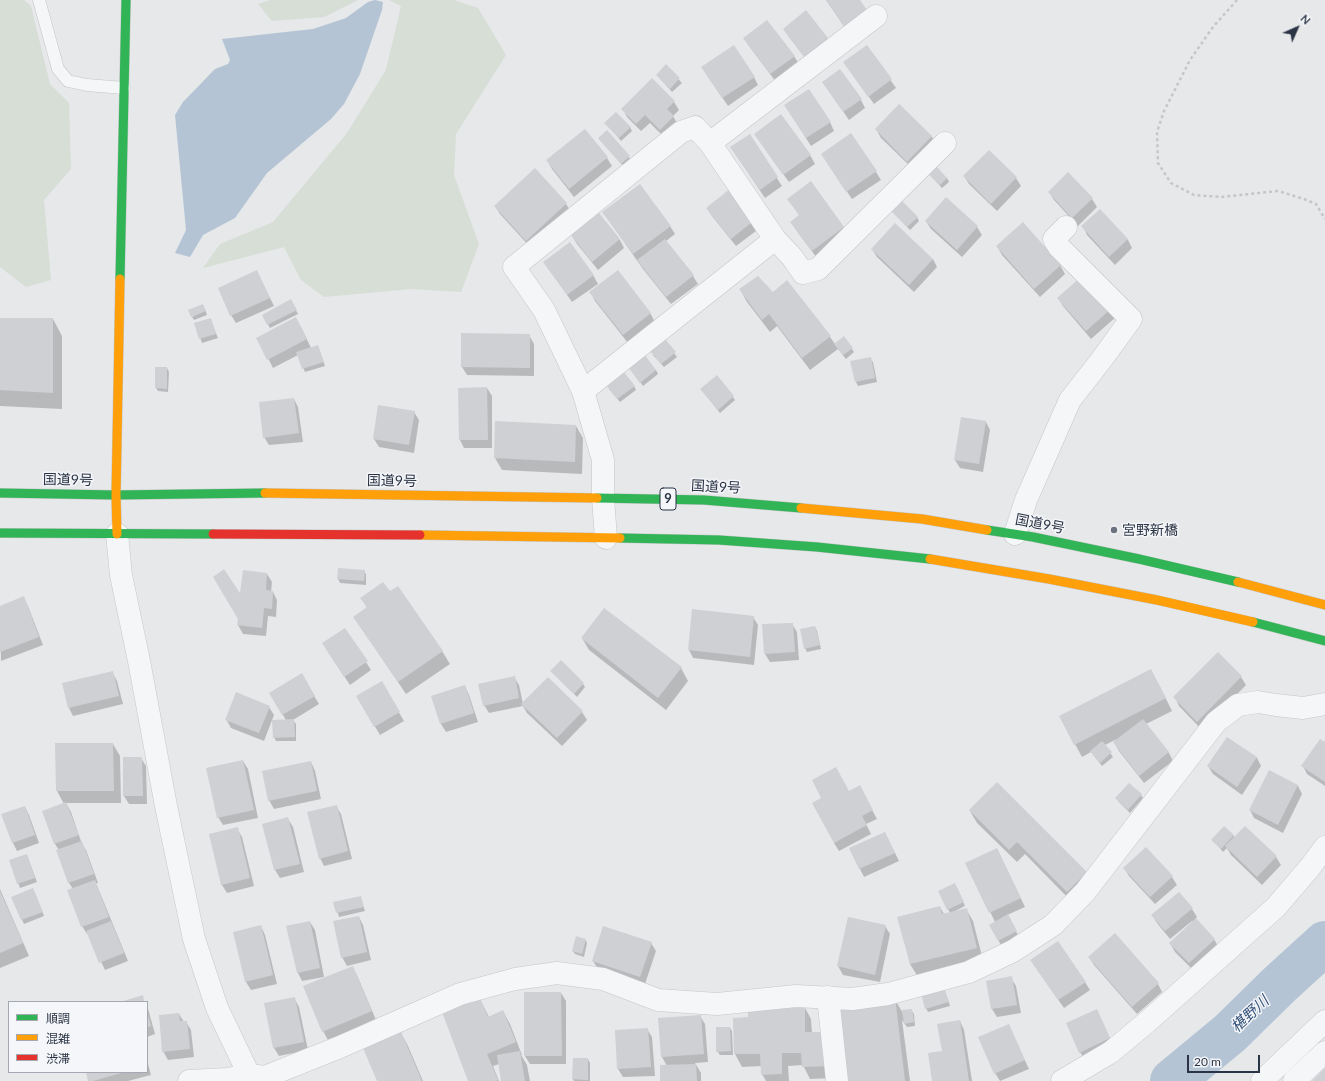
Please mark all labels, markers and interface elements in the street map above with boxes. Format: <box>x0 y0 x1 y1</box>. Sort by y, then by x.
north arrow <box>1277 8 1317 48</box>
text: N <box>1298 12 1313 27</box>
street label: 国道9号 <box>43 471 93 489</box>
street label: 国道9号 <box>367 472 417 490</box>
street label: 国道9号 <box>691 477 741 497</box>
road number: 9 <box>660 488 676 510</box>
street label: 国道9号 <box>1014 511 1066 537</box>
place label: 宮野新橋 <box>1122 522 1178 538</box>
marker: 宮野新橋 <box>1109 525 1119 535</box>
water label: 椹野川 <box>1227 992 1273 1036</box>
legend <box>8 1001 148 1073</box>
text: 順調 <box>46 1011 70 1026</box>
text: 混雑 <box>46 1031 70 1046</box>
scale bar <box>1189 1047 1262 1073</box>
text: 渋滞 <box>46 1051 70 1066</box>
text: 20 m <box>1194 1054 1221 1069</box>

